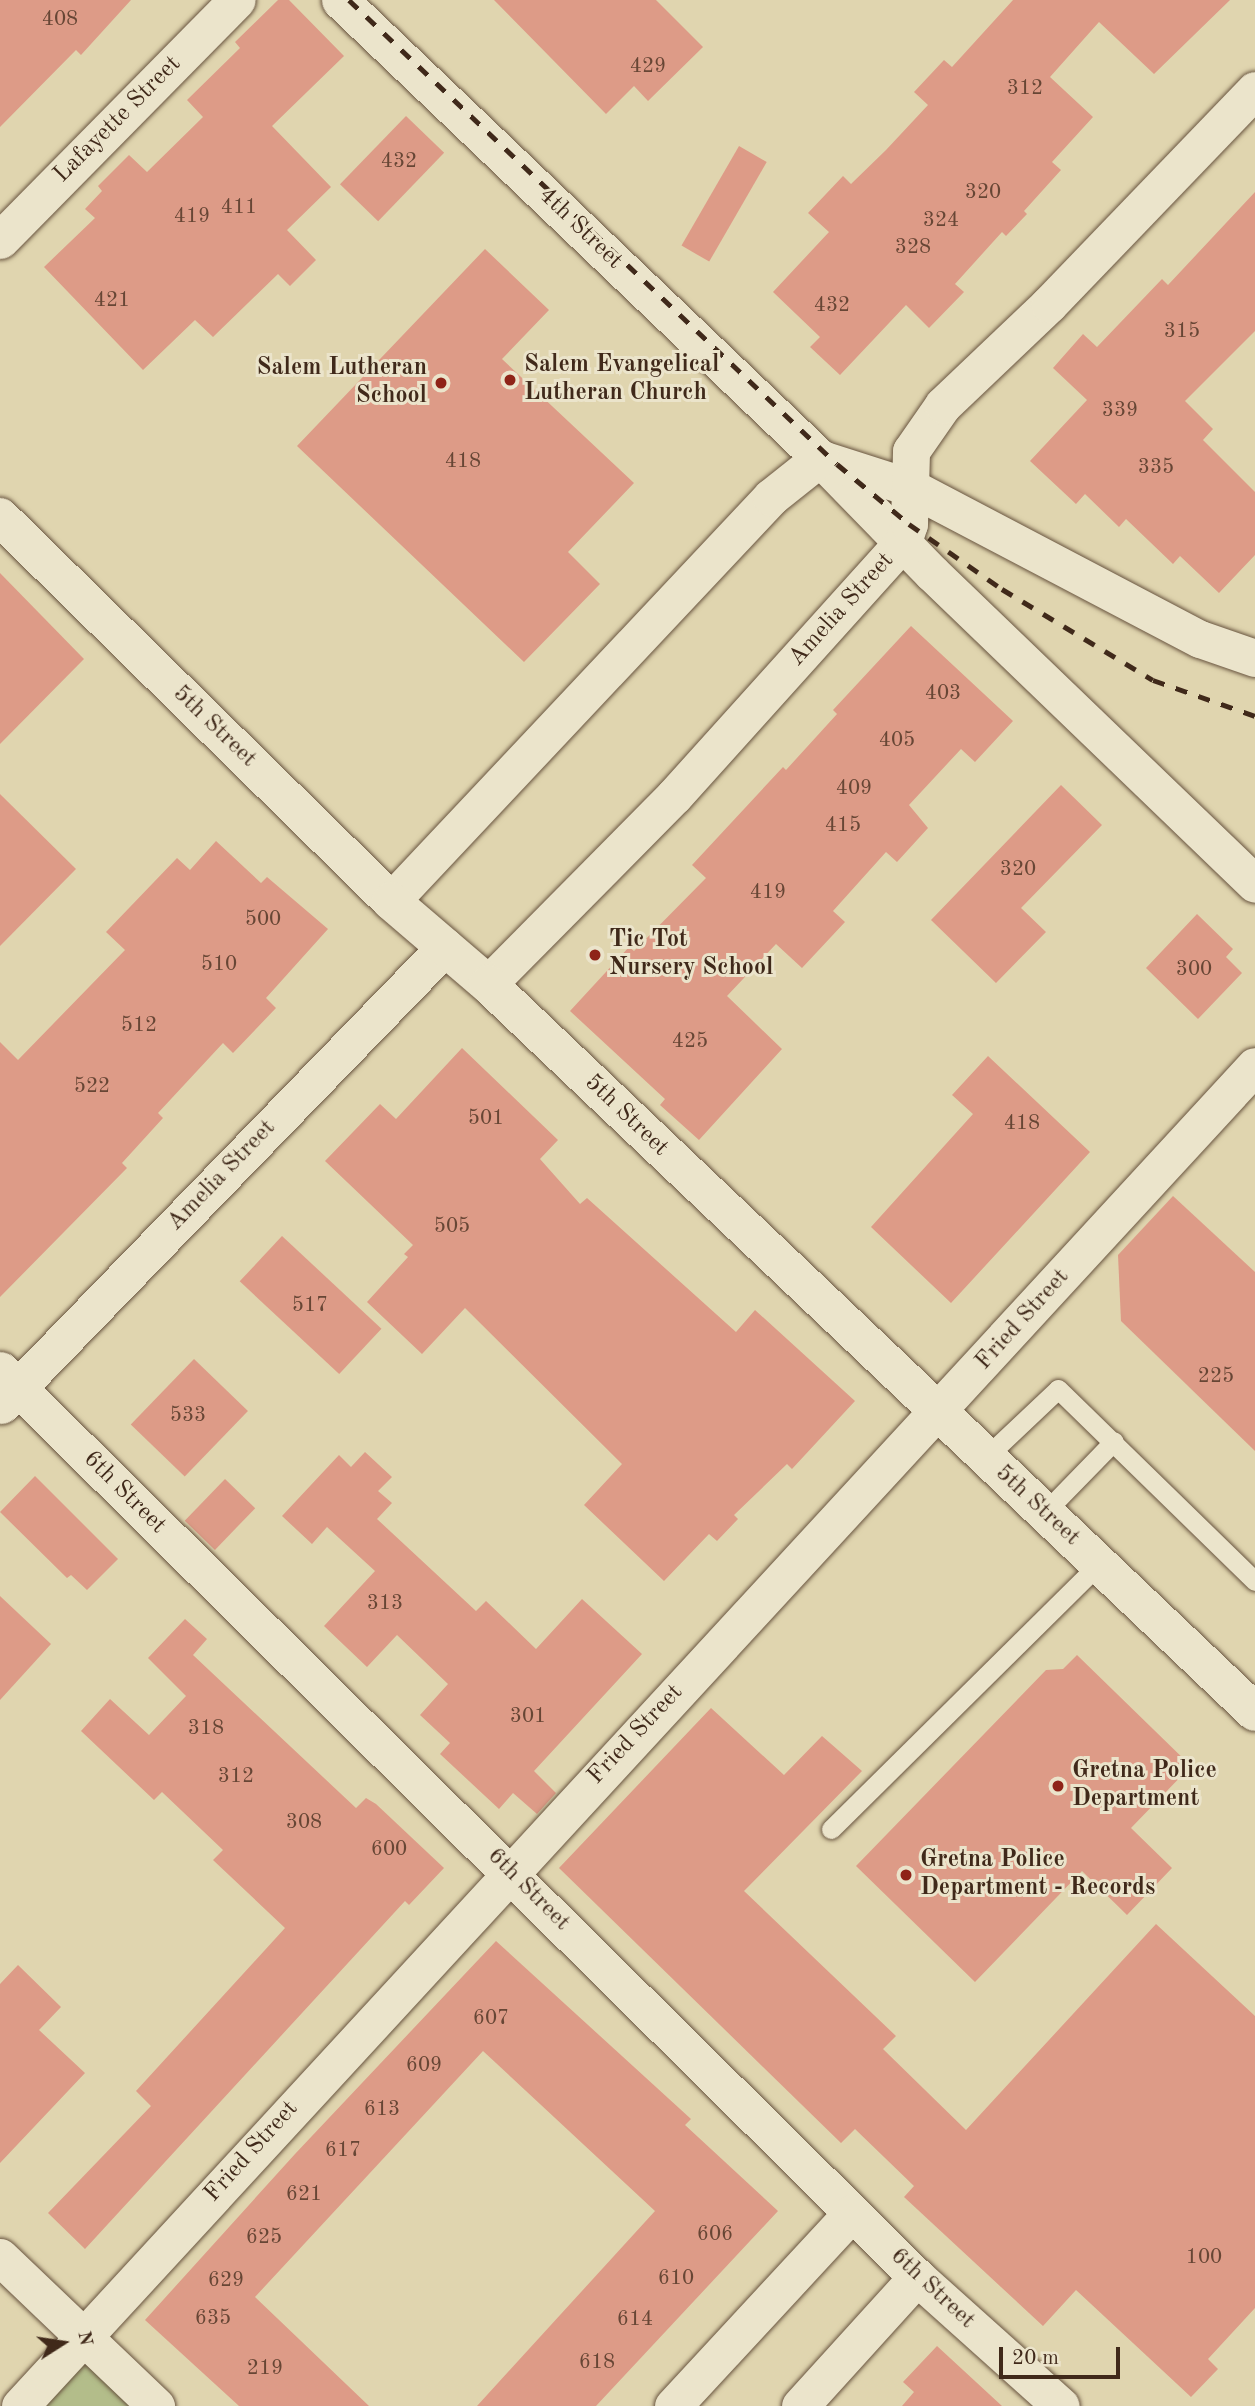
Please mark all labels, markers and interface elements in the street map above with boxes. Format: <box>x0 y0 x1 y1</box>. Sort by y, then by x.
house number: 408 <box>42 7 78 33</box>
street label: Lafayette Street <box>48 50 188 190</box>
house number: 429 <box>630 54 666 80</box>
house number: 312 <box>1007 76 1043 102</box>
house number: 432 <box>381 149 417 175</box>
house number: 320 <box>965 180 1001 206</box>
street label: 4th Street <box>532 182 628 276</box>
house number: 411 <box>221 195 257 221</box>
house number: 419 <box>174 204 210 230</box>
house number: 324 <box>923 208 959 234</box>
house number: 328 <box>895 235 931 261</box>
house number: 421 <box>94 288 130 314</box>
house number: 432 <box>814 293 850 319</box>
house number: 315 <box>1164 319 1200 345</box>
place label: Salem Evangelical Lutheran Church <box>524 352 719 408</box>
place label: Salem Lutheran School <box>257 355 427 411</box>
marker: Salem Evangelical Lutheran Church <box>502 372 518 388</box>
marker: Salem Lutheran School <box>433 375 449 391</box>
house number: 339 <box>1102 398 1138 424</box>
house number: 418 <box>445 449 481 475</box>
house number: 335 <box>1138 455 1174 481</box>
street label: Amelia Street <box>783 547 901 673</box>
street label: 5th Street <box>166 680 262 774</box>
house number: 403 <box>925 681 961 707</box>
house number: 405 <box>879 728 915 754</box>
house number: 409 <box>836 776 872 802</box>
house number: 415 <box>825 813 861 839</box>
house number: 320 <box>1000 857 1036 883</box>
house number: 419 <box>750 880 786 906</box>
house number: 500 <box>245 907 281 933</box>
place label: Tic Tot Nursery School <box>609 927 773 983</box>
marker: Tic Tot Nursery School <box>587 947 603 963</box>
house number: 510 <box>201 952 237 978</box>
house number: 300 <box>1176 957 1212 983</box>
house number: 512 <box>121 1013 157 1039</box>
house number: 425 <box>672 1029 708 1055</box>
street label: 5th Street <box>578 1069 674 1163</box>
house number: 522 <box>74 1074 110 1100</box>
house number: 501 <box>468 1106 504 1132</box>
house number: 418 <box>1004 1111 1040 1137</box>
street label: Amelia Street <box>162 1114 282 1238</box>
house number: 505 <box>434 1214 470 1240</box>
street label: Fried Street <box>970 1263 1076 1377</box>
house number: 517 <box>292 1293 328 1319</box>
house number: 225 <box>1198 1364 1234 1390</box>
house number: 533 <box>170 1403 206 1429</box>
street label: 6th Street <box>76 1445 172 1541</box>
street label: 5th Street <box>989 1459 1085 1553</box>
house number: 313 <box>367 1591 403 1617</box>
street label: Fried Street <box>582 1679 690 1791</box>
house number: 301 <box>510 1704 546 1730</box>
house number: 318 <box>188 1716 224 1742</box>
place label: Gretna Police Department <box>1072 1758 1217 1814</box>
house number: 312 <box>218 1764 254 1790</box>
marker: Gretna Police Department <box>1050 1778 1066 1794</box>
house number: 308 <box>286 1810 322 1836</box>
house number: 600 <box>371 1837 407 1863</box>
street label: 6th Street <box>480 1842 576 1938</box>
place label: Gretna Police Department - Records <box>920 1847 1155 1903</box>
marker: Gretna Police Department - Records <box>898 1867 914 1883</box>
house number: 607 <box>473 2006 509 2032</box>
house number: 609 <box>406 2053 442 2079</box>
street label: Fried Street <box>199 2095 305 2209</box>
house number: 613 <box>364 2097 400 2123</box>
house number: 617 <box>325 2138 361 2164</box>
house number: 621 <box>286 2182 322 2208</box>
house number: 606 <box>697 2222 733 2248</box>
house number: 625 <box>246 2225 282 2251</box>
street label: 6th Street <box>884 2242 980 2336</box>
house number: 100 <box>1186 2245 1222 2271</box>
house number: 610 <box>658 2266 694 2292</box>
house number: 629 <box>208 2268 244 2294</box>
house number: 635 <box>195 2306 231 2332</box>
house number: 614 <box>617 2307 653 2333</box>
north arrow <box>28 2308 98 2378</box>
text: N <box>73 2329 95 2348</box>
scale bar <box>1003 2332 1124 2376</box>
text: 20 m <box>1012 2348 1059 2369</box>
house number: 618 <box>579 2350 615 2376</box>
house number: 219 <box>247 2356 283 2382</box>

